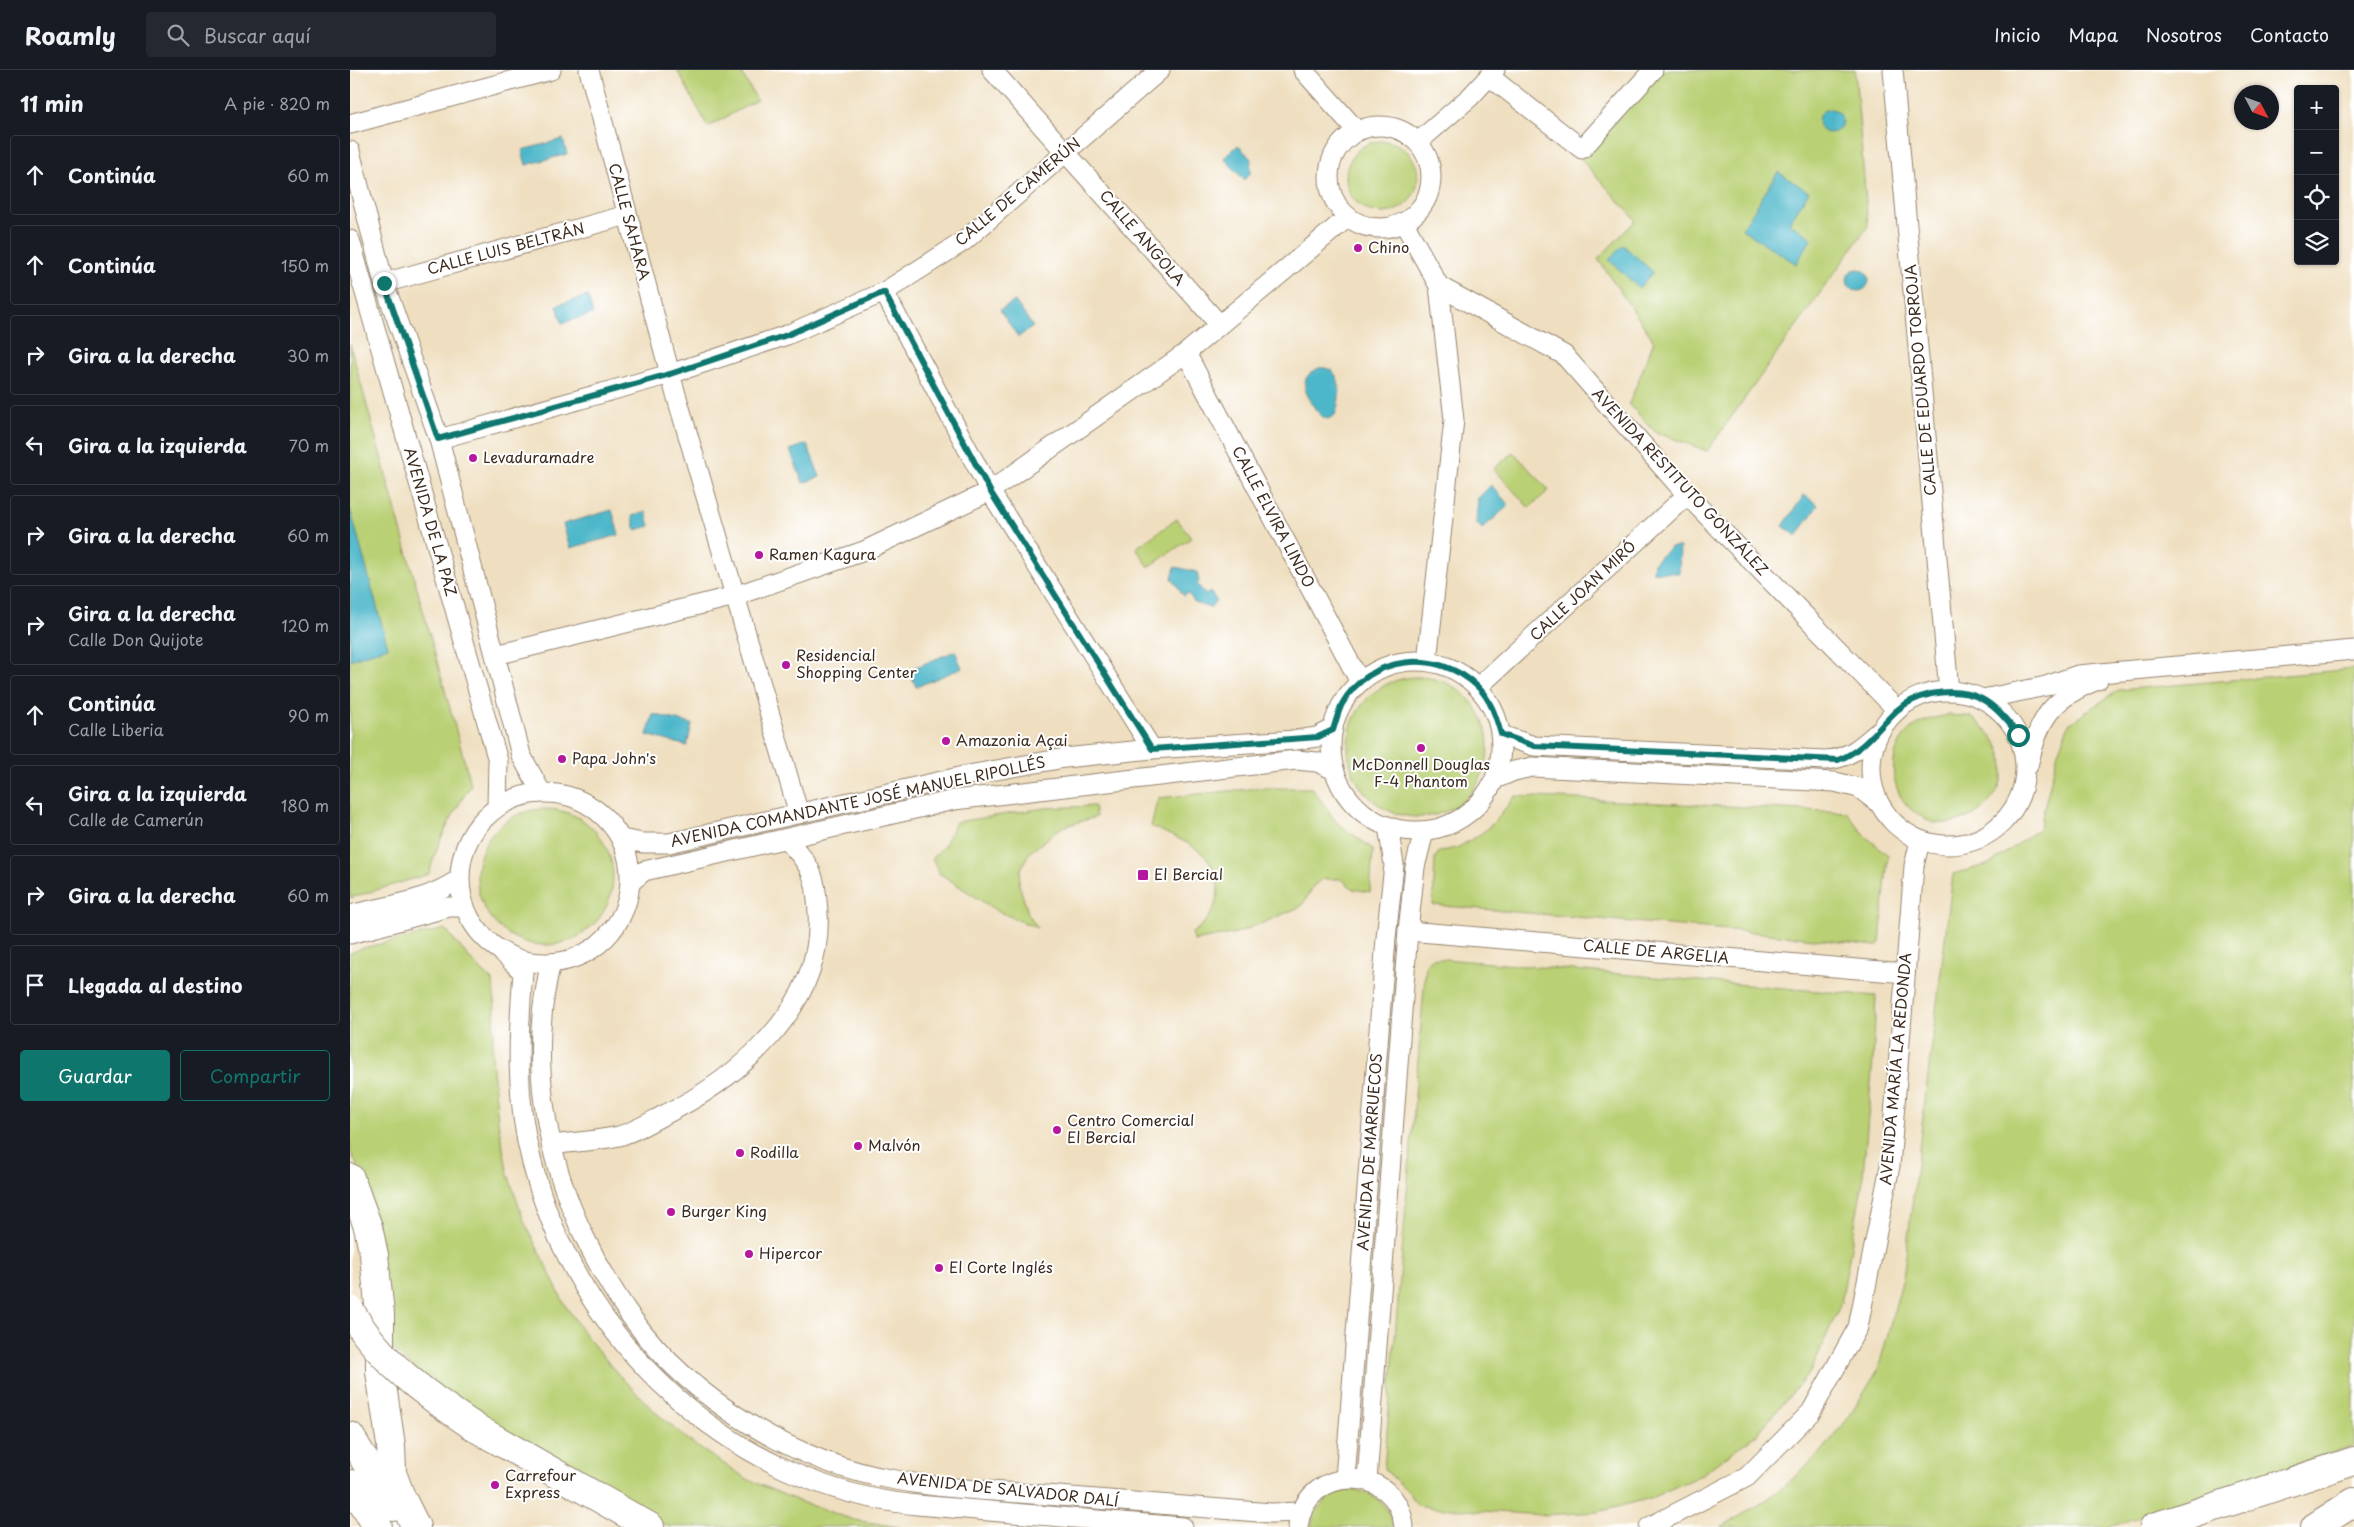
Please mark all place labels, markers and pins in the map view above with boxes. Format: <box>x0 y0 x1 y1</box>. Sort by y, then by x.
place label: Chino <box>1368 235 1409 258</box>
marker: Chino <box>1352 242 1364 254</box>
place label: Levaduramadre <box>483 445 594 468</box>
marker: Levaduramadre <box>467 452 479 464</box>
place label: Ramen Kagura <box>769 542 877 565</box>
marker: Ramen Kagura <box>753 549 765 561</box>
place label: Residencial Shopping Center <box>796 643 917 683</box>
marker: Residencial Shopping Center <box>780 659 792 671</box>
place label: Amazonia Açai <box>956 728 1068 751</box>
marker: Amazonia Açai <box>940 735 952 747</box>
marker: McDonnell Douglas F-4 Phantom <box>1415 742 1427 754</box>
place label: Papa John's <box>572 746 656 769</box>
place label: McDonnell Douglas F-4 Phantom <box>1352 752 1490 792</box>
marker: Papa John's <box>556 753 568 765</box>
place label: El Bercial <box>1154 862 1223 885</box>
marker: El Bercial <box>1136 868 1150 882</box>
place label: Centro Comercial El Bercial <box>1067 1108 1194 1148</box>
marker: Centro Comercial El Bercial <box>1051 1124 1063 1136</box>
place label: Malvón <box>868 1133 921 1156</box>
place label: Rodilla <box>750 1140 799 1163</box>
marker: Malvón <box>852 1140 864 1152</box>
marker: Rodilla <box>734 1147 746 1159</box>
place label: Burger King <box>681 1199 767 1222</box>
marker: Burger King <box>665 1206 677 1218</box>
place label: Hipercor <box>759 1241 822 1264</box>
marker: Hipercor <box>743 1248 755 1260</box>
place label: El Corte Inglés <box>949 1255 1053 1278</box>
marker: El Corte Inglés <box>933 1262 945 1274</box>
place label: Carrefour Express <box>505 1463 576 1503</box>
marker: Carrefour Express <box>489 1479 501 1491</box>

